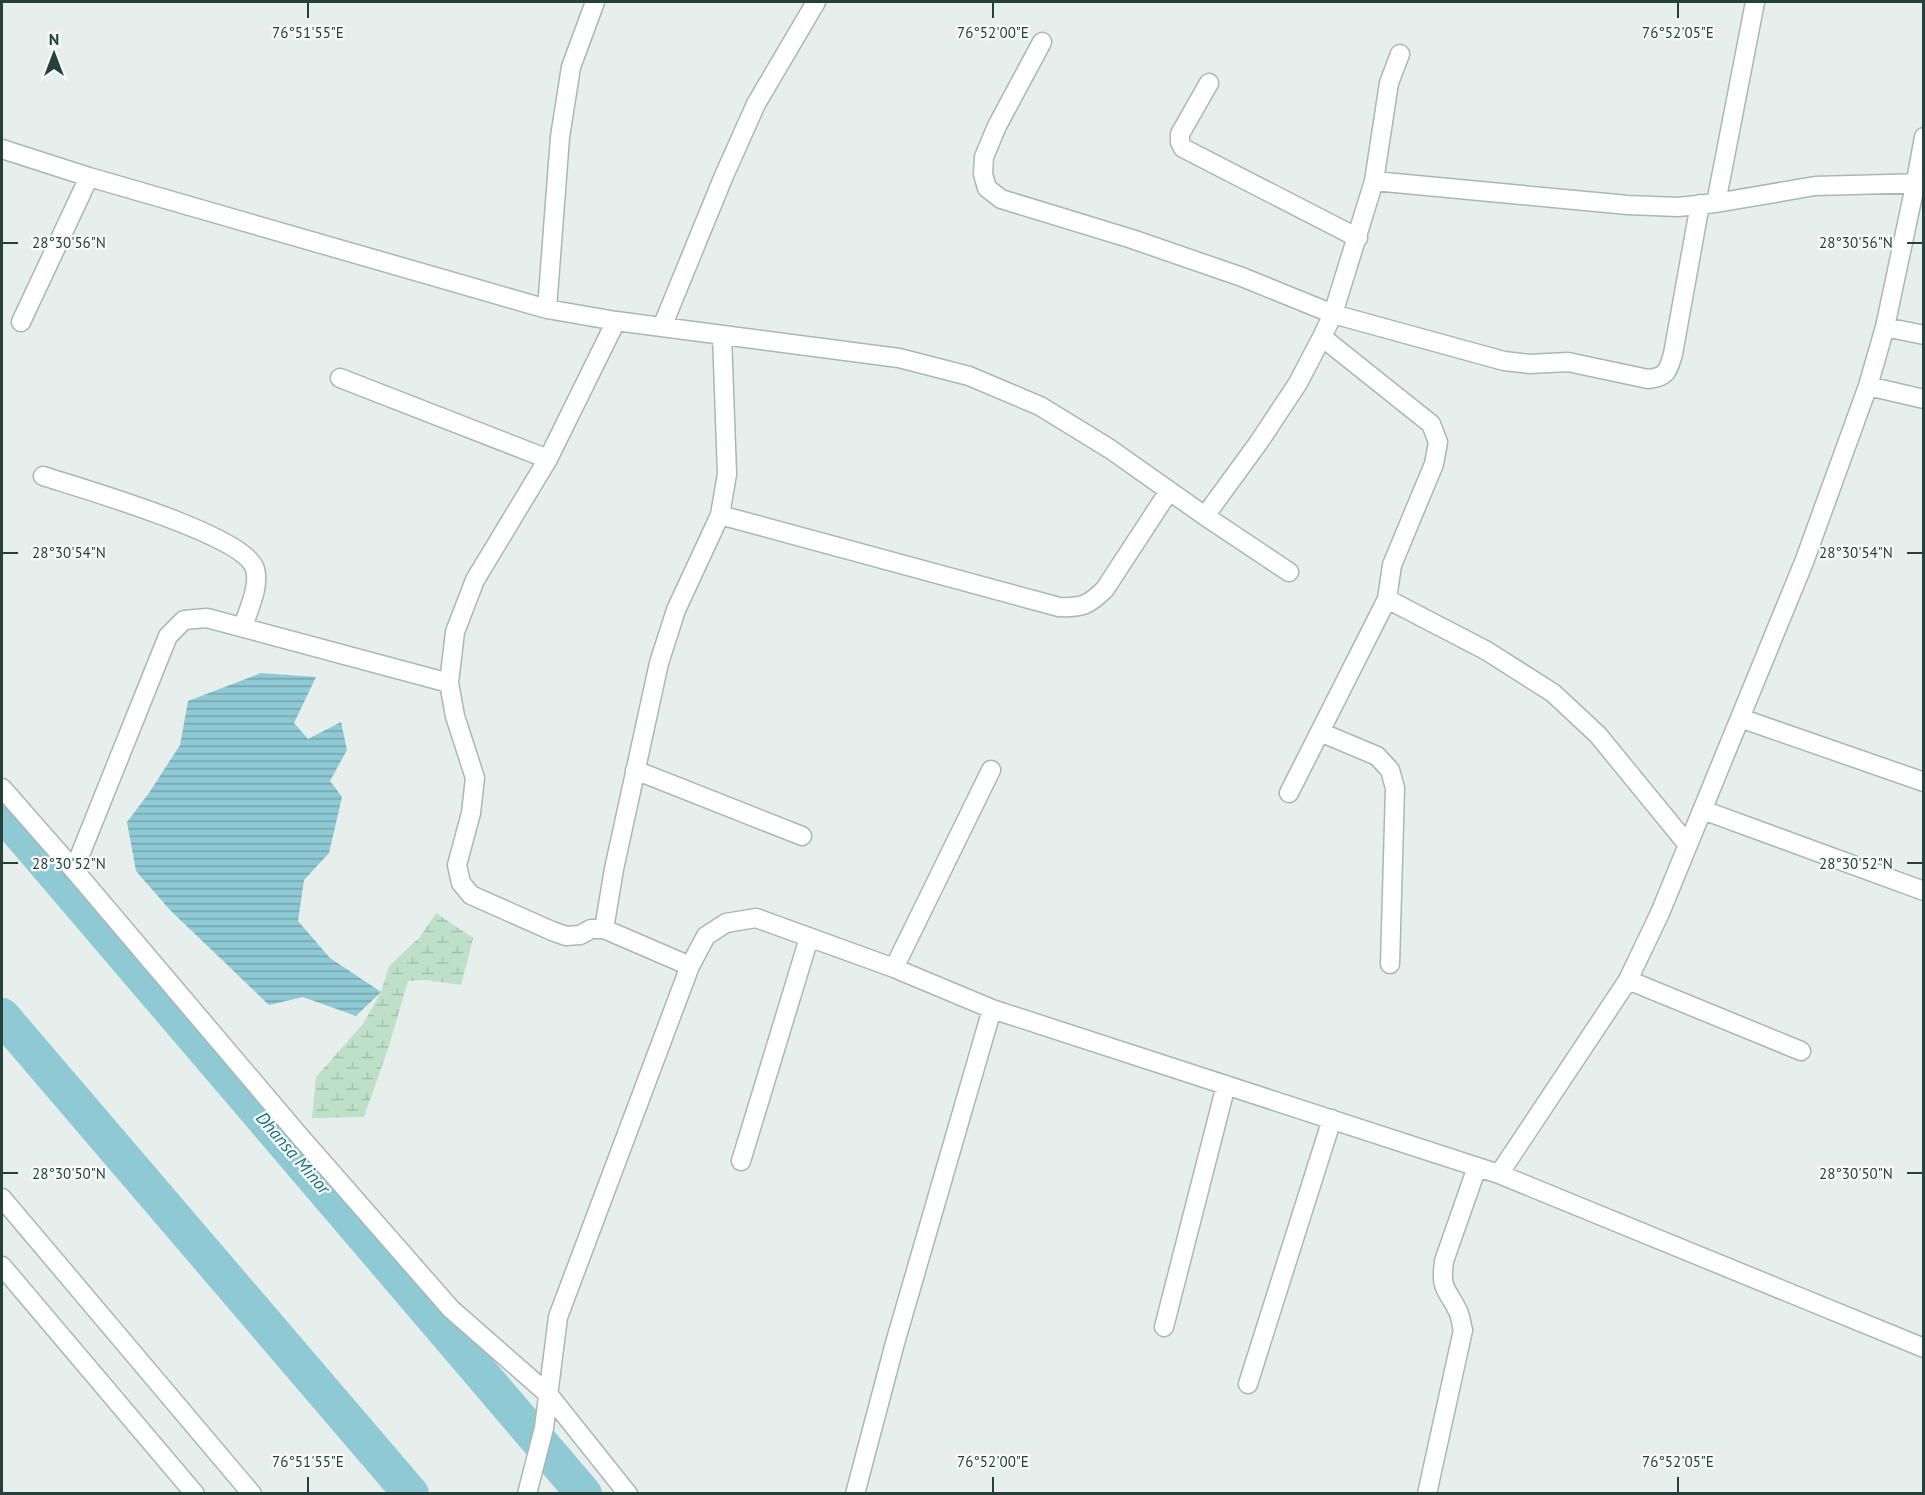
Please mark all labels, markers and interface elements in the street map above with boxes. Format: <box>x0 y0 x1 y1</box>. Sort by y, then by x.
text: 76°51'55"E <box>272 23 344 42</box>
text: 76°52'00"E <box>957 23 1029 42</box>
text: 76°52'05"E <box>1642 23 1714 42</box>
north arrow <box>24 24 84 84</box>
text: N <box>49 29 59 49</box>
text: 28°30'56"N <box>32 233 106 252</box>
text: 28°30'56"N <box>1819 233 1893 252</box>
text: 28°30'54"N <box>32 543 106 562</box>
text: 28°30'54"N <box>1819 543 1893 562</box>
text: 28°30'52"N <box>32 854 106 873</box>
text: 28°30'52"N <box>1819 854 1893 873</box>
water label: Dhansa Minor <box>251 1107 336 1200</box>
text: 28°30'50"N <box>32 1164 106 1183</box>
text: 28°30'50"N <box>1819 1164 1893 1183</box>
text: 76°51'55"E <box>272 1452 344 1471</box>
text: 76°52'00"E <box>957 1452 1029 1471</box>
text: 76°52'05"E <box>1642 1452 1714 1471</box>

